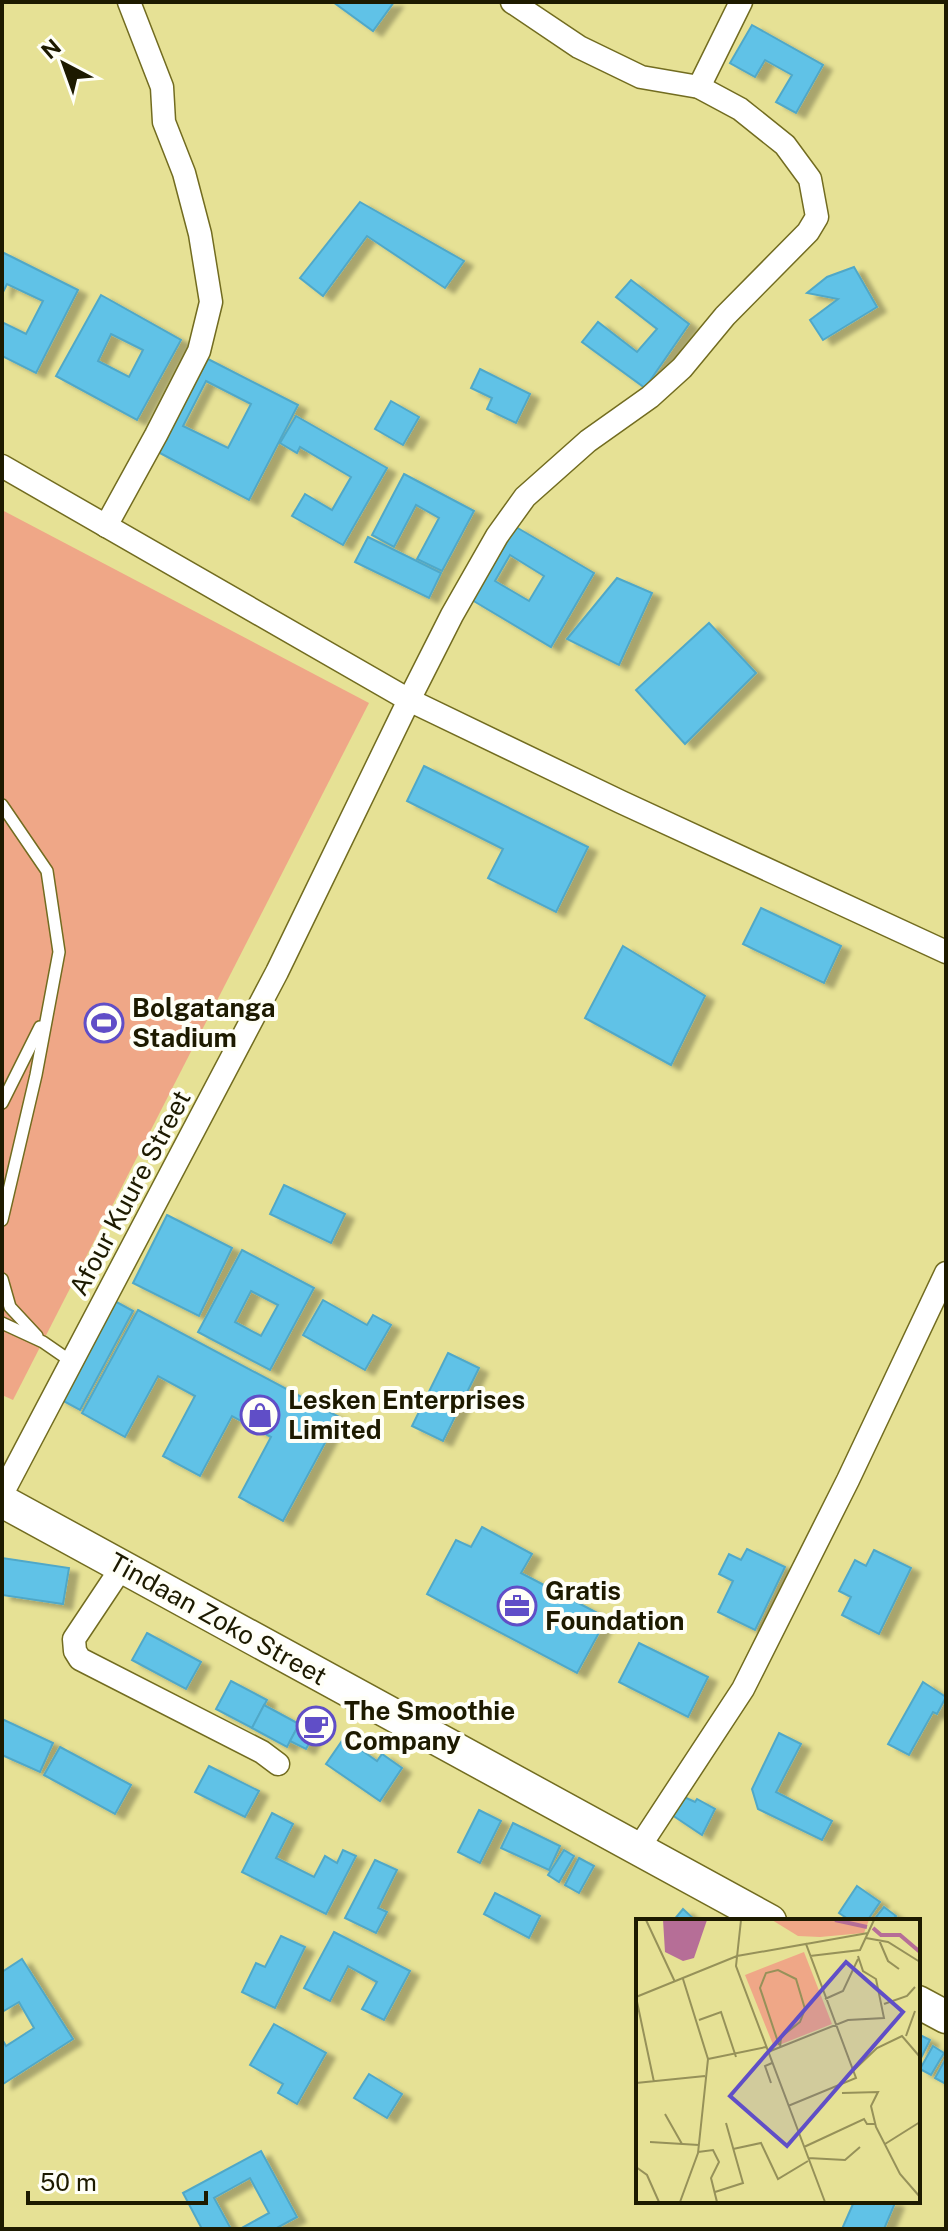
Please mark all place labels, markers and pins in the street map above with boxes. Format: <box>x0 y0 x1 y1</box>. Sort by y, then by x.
place label: Bolgatanga Stadium <box>132 992 276 1053</box>
sports icon: Bolgatanga Stadium <box>83 1002 125 1044</box>
place label: Lesken Enterprises Limited <box>288 1384 525 1445</box>
shop icon: Lesken Enterprises Limited <box>239 1394 281 1436</box>
place label: Gratis Foundation <box>545 1575 685 1636</box>
office icon: Gratis Foundation <box>496 1585 538 1627</box>
place label: The Smoothie Company <box>344 1695 515 1756</box>
cafe icon: The Smoothie Company <box>295 1705 337 1747</box>

